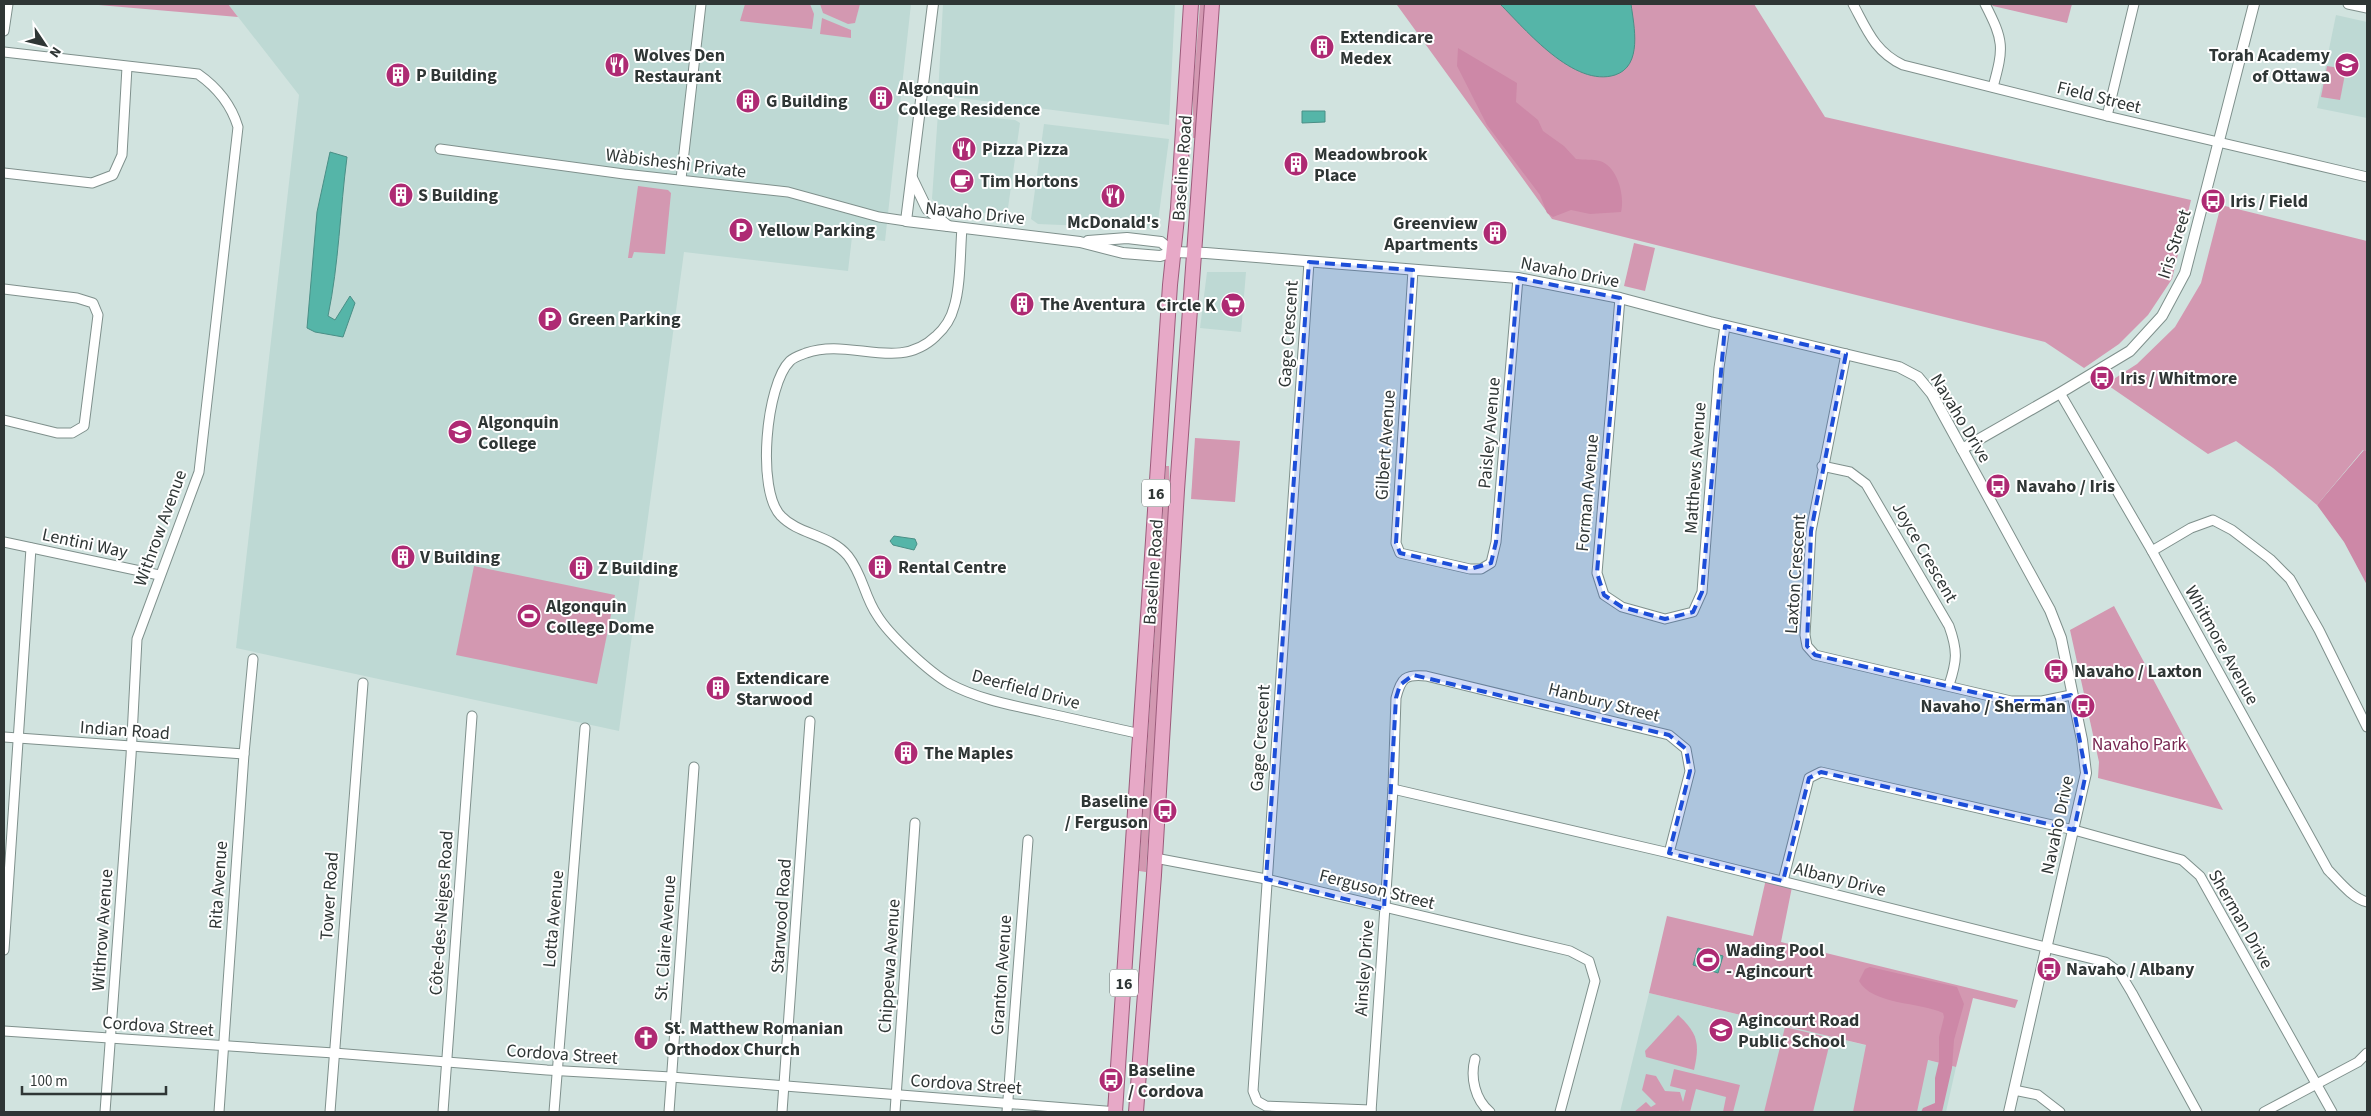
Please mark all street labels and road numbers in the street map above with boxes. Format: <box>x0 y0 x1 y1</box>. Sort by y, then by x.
street label: Field Street <box>2054 75 2143 120</box>
street label: Baseline Road <box>1166 114 1199 222</box>
street label: Wàbisheshì Private <box>604 142 748 185</box>
street label: Navaho Drive <box>924 196 1026 231</box>
street label: Iris Street <box>2152 206 2197 282</box>
street label: Navaho Drive <box>1518 251 1621 294</box>
street label: Gage Crescent <box>1272 280 1305 388</box>
street label: Navaho Drive <box>1924 369 1997 468</box>
street label: Paisley Avenue <box>1472 376 1507 490</box>
street label: Gilbert Avenue <box>1369 389 1402 501</box>
street label: Matthews Avenue <box>1678 401 1713 535</box>
street label: Forman Avenue <box>1570 433 1605 553</box>
street label: Withrow Avenue <box>128 466 193 590</box>
road number: 16 <box>1142 479 1170 506</box>
street label: Joyce Crescent <box>1886 497 1964 607</box>
street label: Laxton Crescent <box>1779 513 1812 635</box>
street label: Baseline Road <box>1137 518 1170 626</box>
street label: Lentini Way <box>40 522 131 565</box>
street label: Whitmore Avenue <box>2178 581 2265 710</box>
street label: Deerfield Drive <box>969 663 1083 716</box>
street label: Hanbury Street <box>1545 677 1662 728</box>
street label: Gage Crescent <box>1244 684 1277 792</box>
street label: Indian Road <box>79 715 171 746</box>
street label: Navaho Drive <box>2035 774 2080 877</box>
street label: Côte-des-Neiges Road <box>423 830 460 996</box>
street label: Rita Avenue <box>203 840 234 930</box>
street label: Tower Road <box>314 851 345 941</box>
street label: Albany Drive <box>1791 856 1889 903</box>
street label: Starwood Road <box>765 858 798 974</box>
street label: Ferguson Street <box>1316 863 1437 916</box>
street label: Sherman Drive <box>2202 865 2279 974</box>
street label: Withrow Avenue <box>86 868 119 992</box>
street label: Lotta Avenue <box>537 869 570 969</box>
street label: St. Claire Avenue <box>649 874 682 1002</box>
street label: Chippewa Avenue <box>872 898 907 1034</box>
street label: Granton Avenue <box>985 914 1018 1036</box>
street label: Ainsley Drive <box>1349 919 1380 1017</box>
road number: 16 <box>1110 970 1138 996</box>
street label: Cordova Street <box>101 1010 214 1043</box>
street label: Cordova Street <box>505 1038 618 1071</box>
street label: Cordova Street <box>909 1068 1022 1101</box>

